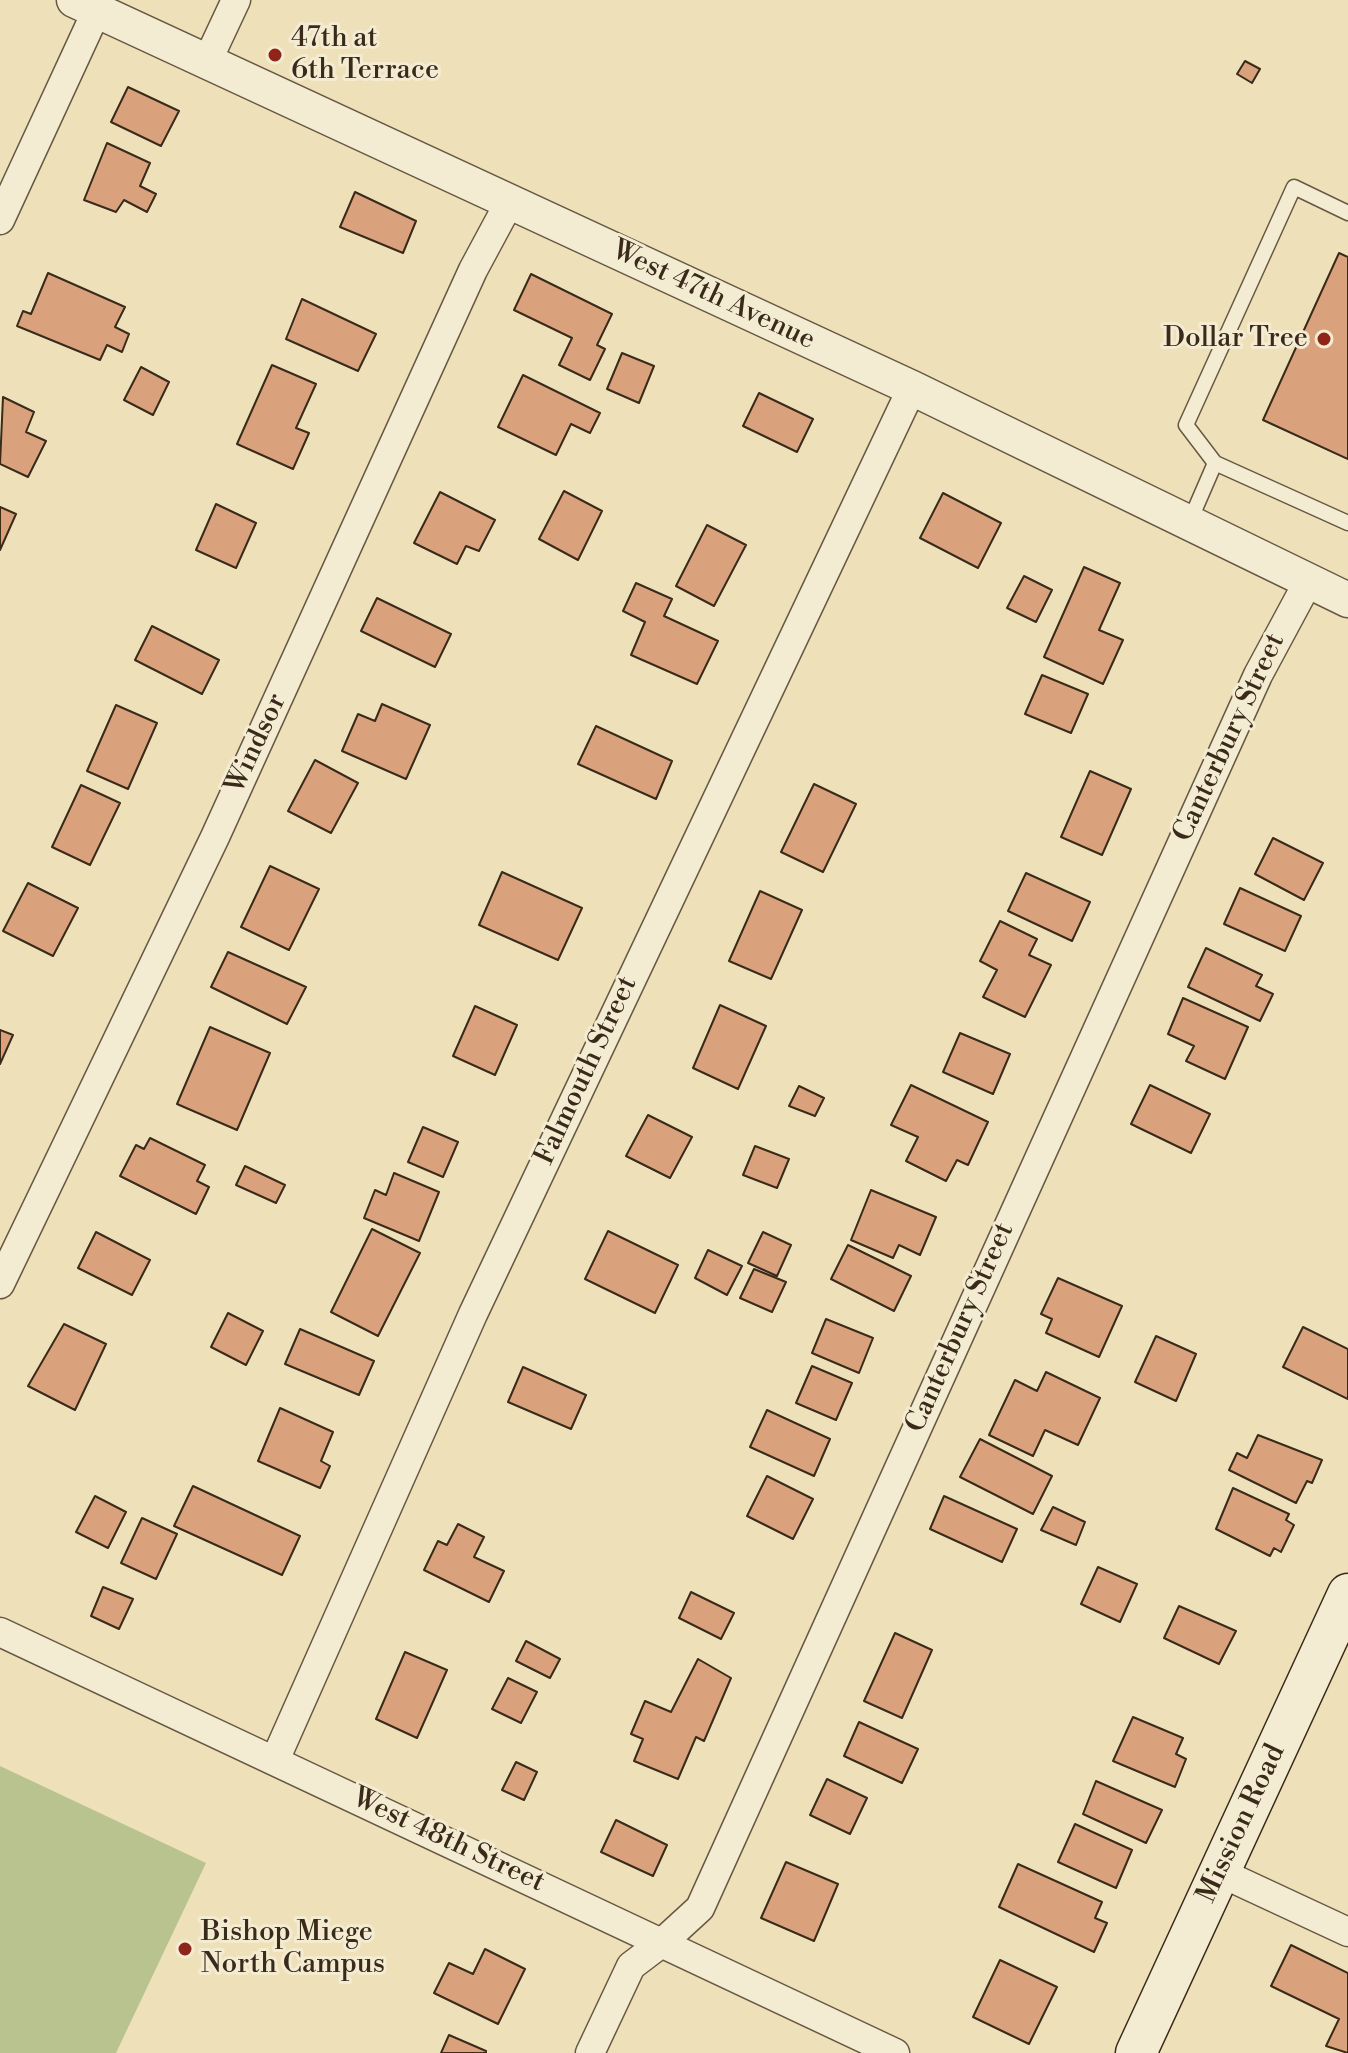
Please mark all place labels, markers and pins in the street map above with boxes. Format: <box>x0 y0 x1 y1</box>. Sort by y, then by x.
place label: 47th at 6th Terrace <box>291 22 439 88</box>
marker: 47th at 6th Terrace <box>266 46 284 64</box>
place label: Dollar Tree <box>1163 322 1308 356</box>
marker: Dollar Tree <box>1315 330 1333 348</box>
place label: Bishop Miege North Campus <box>201 1916 385 1982</box>
marker: Bishop Miege North Campus <box>176 1940 194 1958</box>

